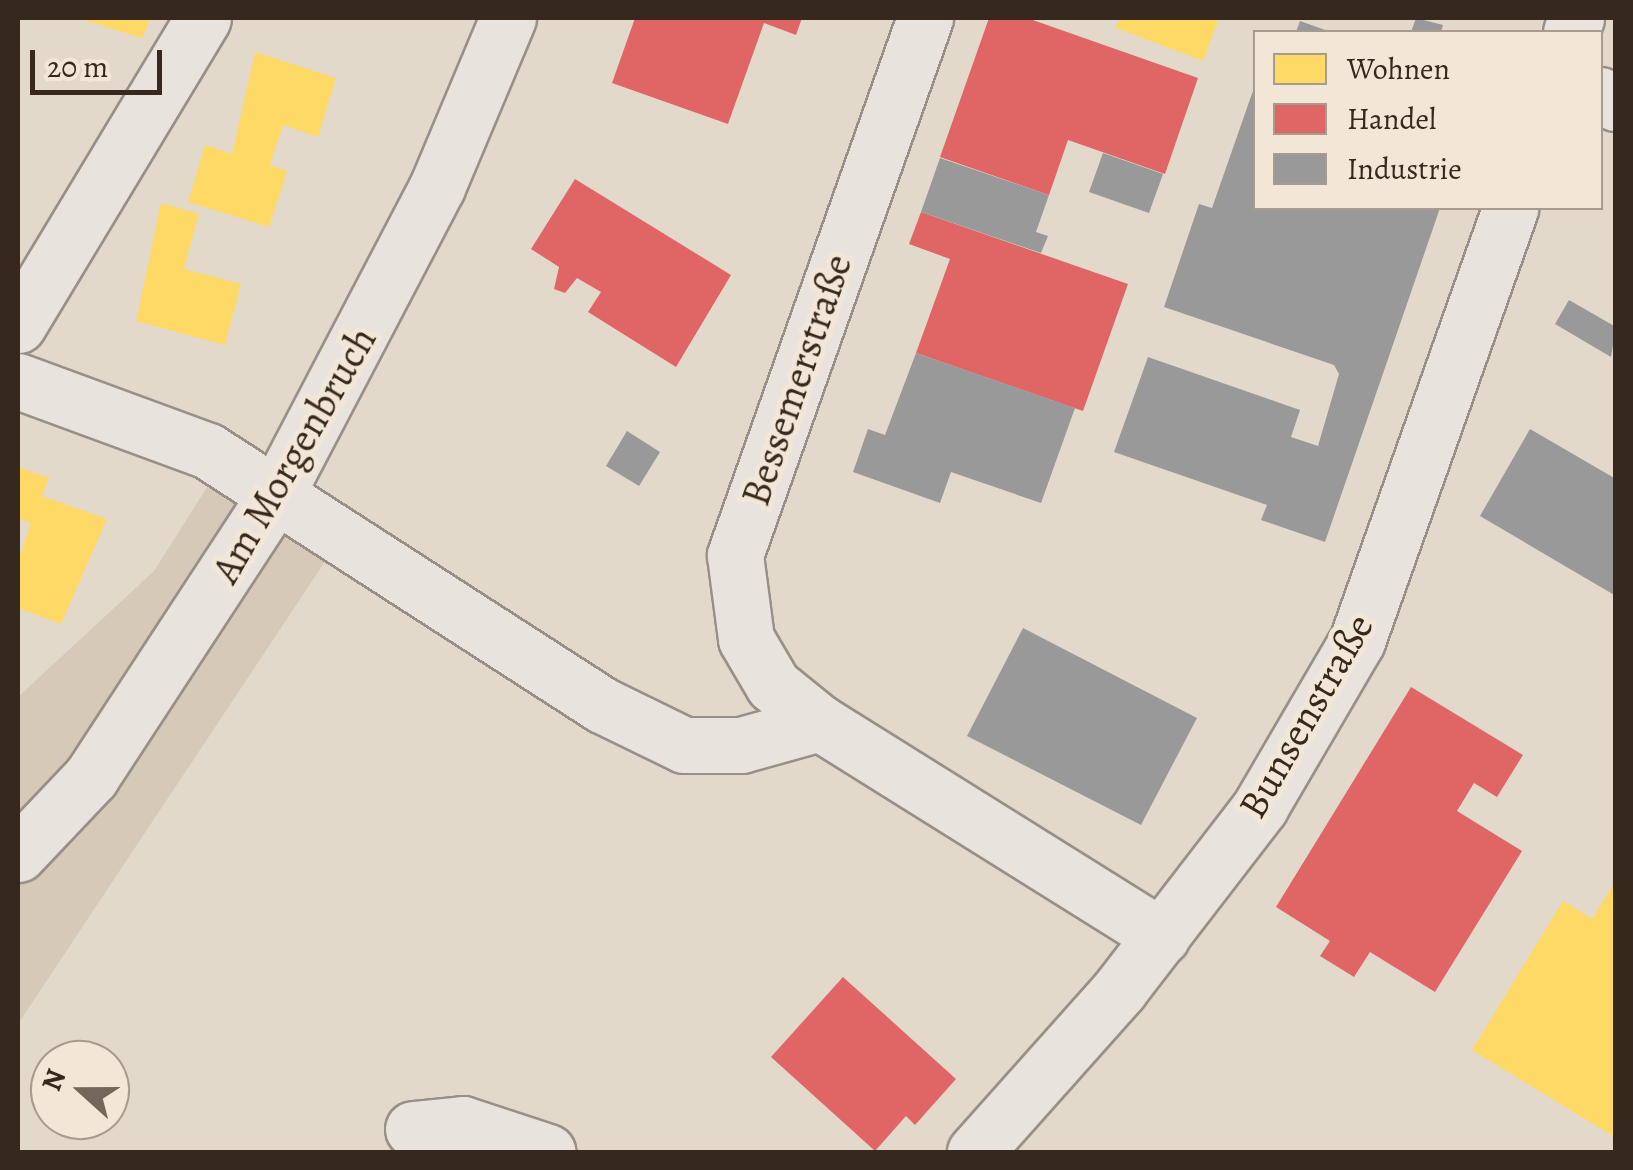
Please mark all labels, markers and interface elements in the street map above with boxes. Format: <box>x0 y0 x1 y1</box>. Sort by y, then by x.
scale bar <box>35 30 168 92</box>
legend <box>1253 30 1603 210</box>
text: 20 m <box>47 47 108 87</box>
text: Wohnen <box>1347 49 1450 89</box>
text: Handel <box>1347 99 1436 139</box>
text: Industrie <box>1347 149 1462 189</box>
street label: Bessemerstraße <box>732 248 862 512</box>
street label: Am Morgenbruch <box>201 318 387 592</box>
street label: Bunsenstraße <box>1228 605 1384 827</box>
north arrow <box>30 1040 130 1140</box>
text: N <box>32 1064 75 1096</box>

